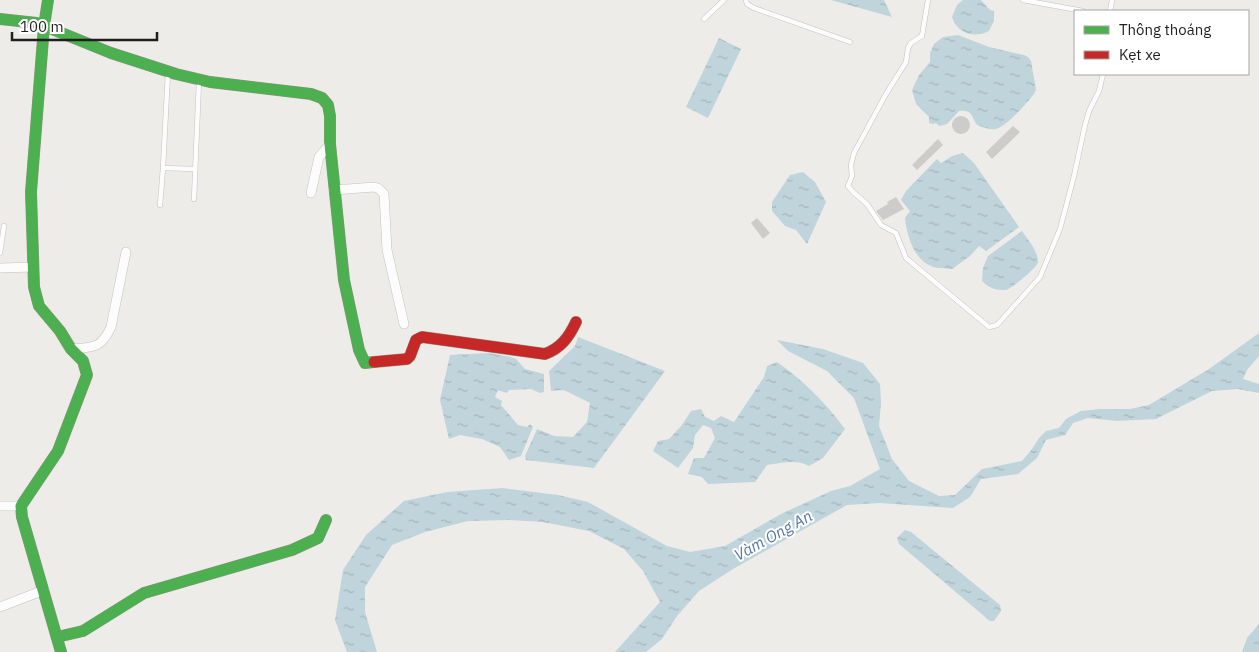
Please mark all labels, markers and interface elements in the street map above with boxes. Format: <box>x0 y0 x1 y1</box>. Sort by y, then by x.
scale bar <box>12 10 158 42</box>
legend <box>1074 10 1249 75</box>
text: 100 m <box>20 17 64 36</box>
text: Thông thoáng <box>1119 20 1211 39</box>
text: Kẹt xe <box>1119 45 1161 64</box>
water label: Vàm Ong An <box>730 505 816 565</box>

